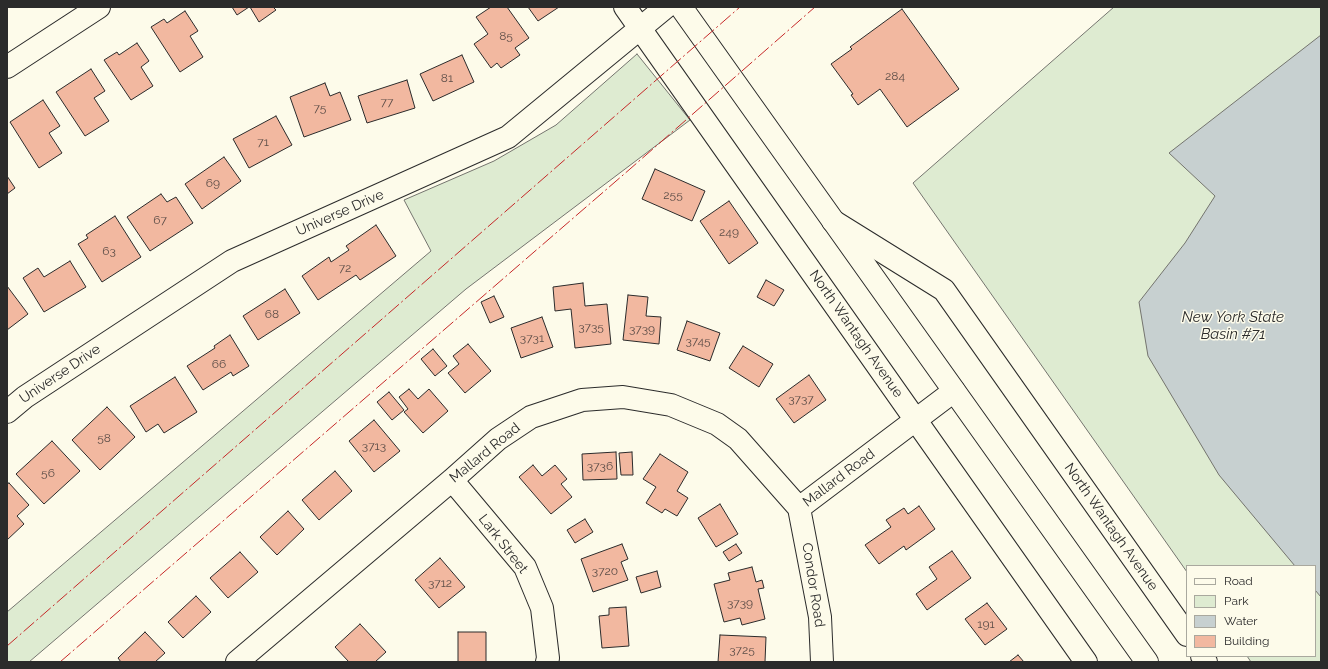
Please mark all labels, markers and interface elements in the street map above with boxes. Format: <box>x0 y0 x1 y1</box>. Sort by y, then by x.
house number: 85 <box>499 29 513 43</box>
house number: 284 <box>885 69 905 83</box>
house number: 81 <box>441 71 453 85</box>
house number: 77 <box>381 95 393 109</box>
house number: 75 <box>314 101 326 115</box>
house number: 71 <box>257 135 269 149</box>
house number: 69 <box>206 176 220 190</box>
street label: Universe Drive <box>294 186 386 240</box>
house number: 255 <box>663 188 683 202</box>
house number: 67 <box>153 213 167 227</box>
house number: 249 <box>719 225 739 239</box>
house number: 63 <box>102 244 116 258</box>
house number: 72 <box>339 261 351 275</box>
street label: North Wantagh Avenue <box>806 267 906 401</box>
house number: 68 <box>265 307 279 321</box>
water label: New York State Basin #71 <box>1182 308 1284 343</box>
house number: 3735 <box>578 320 604 334</box>
house number: 3739 <box>629 322 655 336</box>
house number: 3731 <box>520 331 544 345</box>
house number: 3745 <box>685 334 711 348</box>
street label: Universe Drive <box>16 341 104 407</box>
house number: 66 <box>212 357 226 371</box>
house number: 3737 <box>788 392 814 406</box>
street label: Mallard Road <box>446 420 524 486</box>
house number: 58 <box>97 431 111 445</box>
house number: 3713 <box>362 439 386 453</box>
street label: Mallard Road <box>800 446 878 510</box>
house number: 3736 <box>587 459 613 473</box>
street label: North Wantagh Avenue <box>1061 460 1161 594</box>
house number: 56 <box>41 466 55 480</box>
street label: Lark Street <box>475 511 531 577</box>
street label: Condor Road <box>798 542 828 628</box>
house number: 3720 <box>592 564 618 578</box>
legend <box>1186 565 1316 657</box>
text: Road <box>1224 574 1253 588</box>
house number: 3712 <box>428 576 452 590</box>
text: Park <box>1224 594 1249 608</box>
house number: 3739 <box>727 596 753 610</box>
text: Water <box>1224 614 1258 628</box>
house number: 191 <box>977 617 995 631</box>
text: Building <box>1224 634 1270 648</box>
house number: 3725 <box>729 643 755 657</box>

